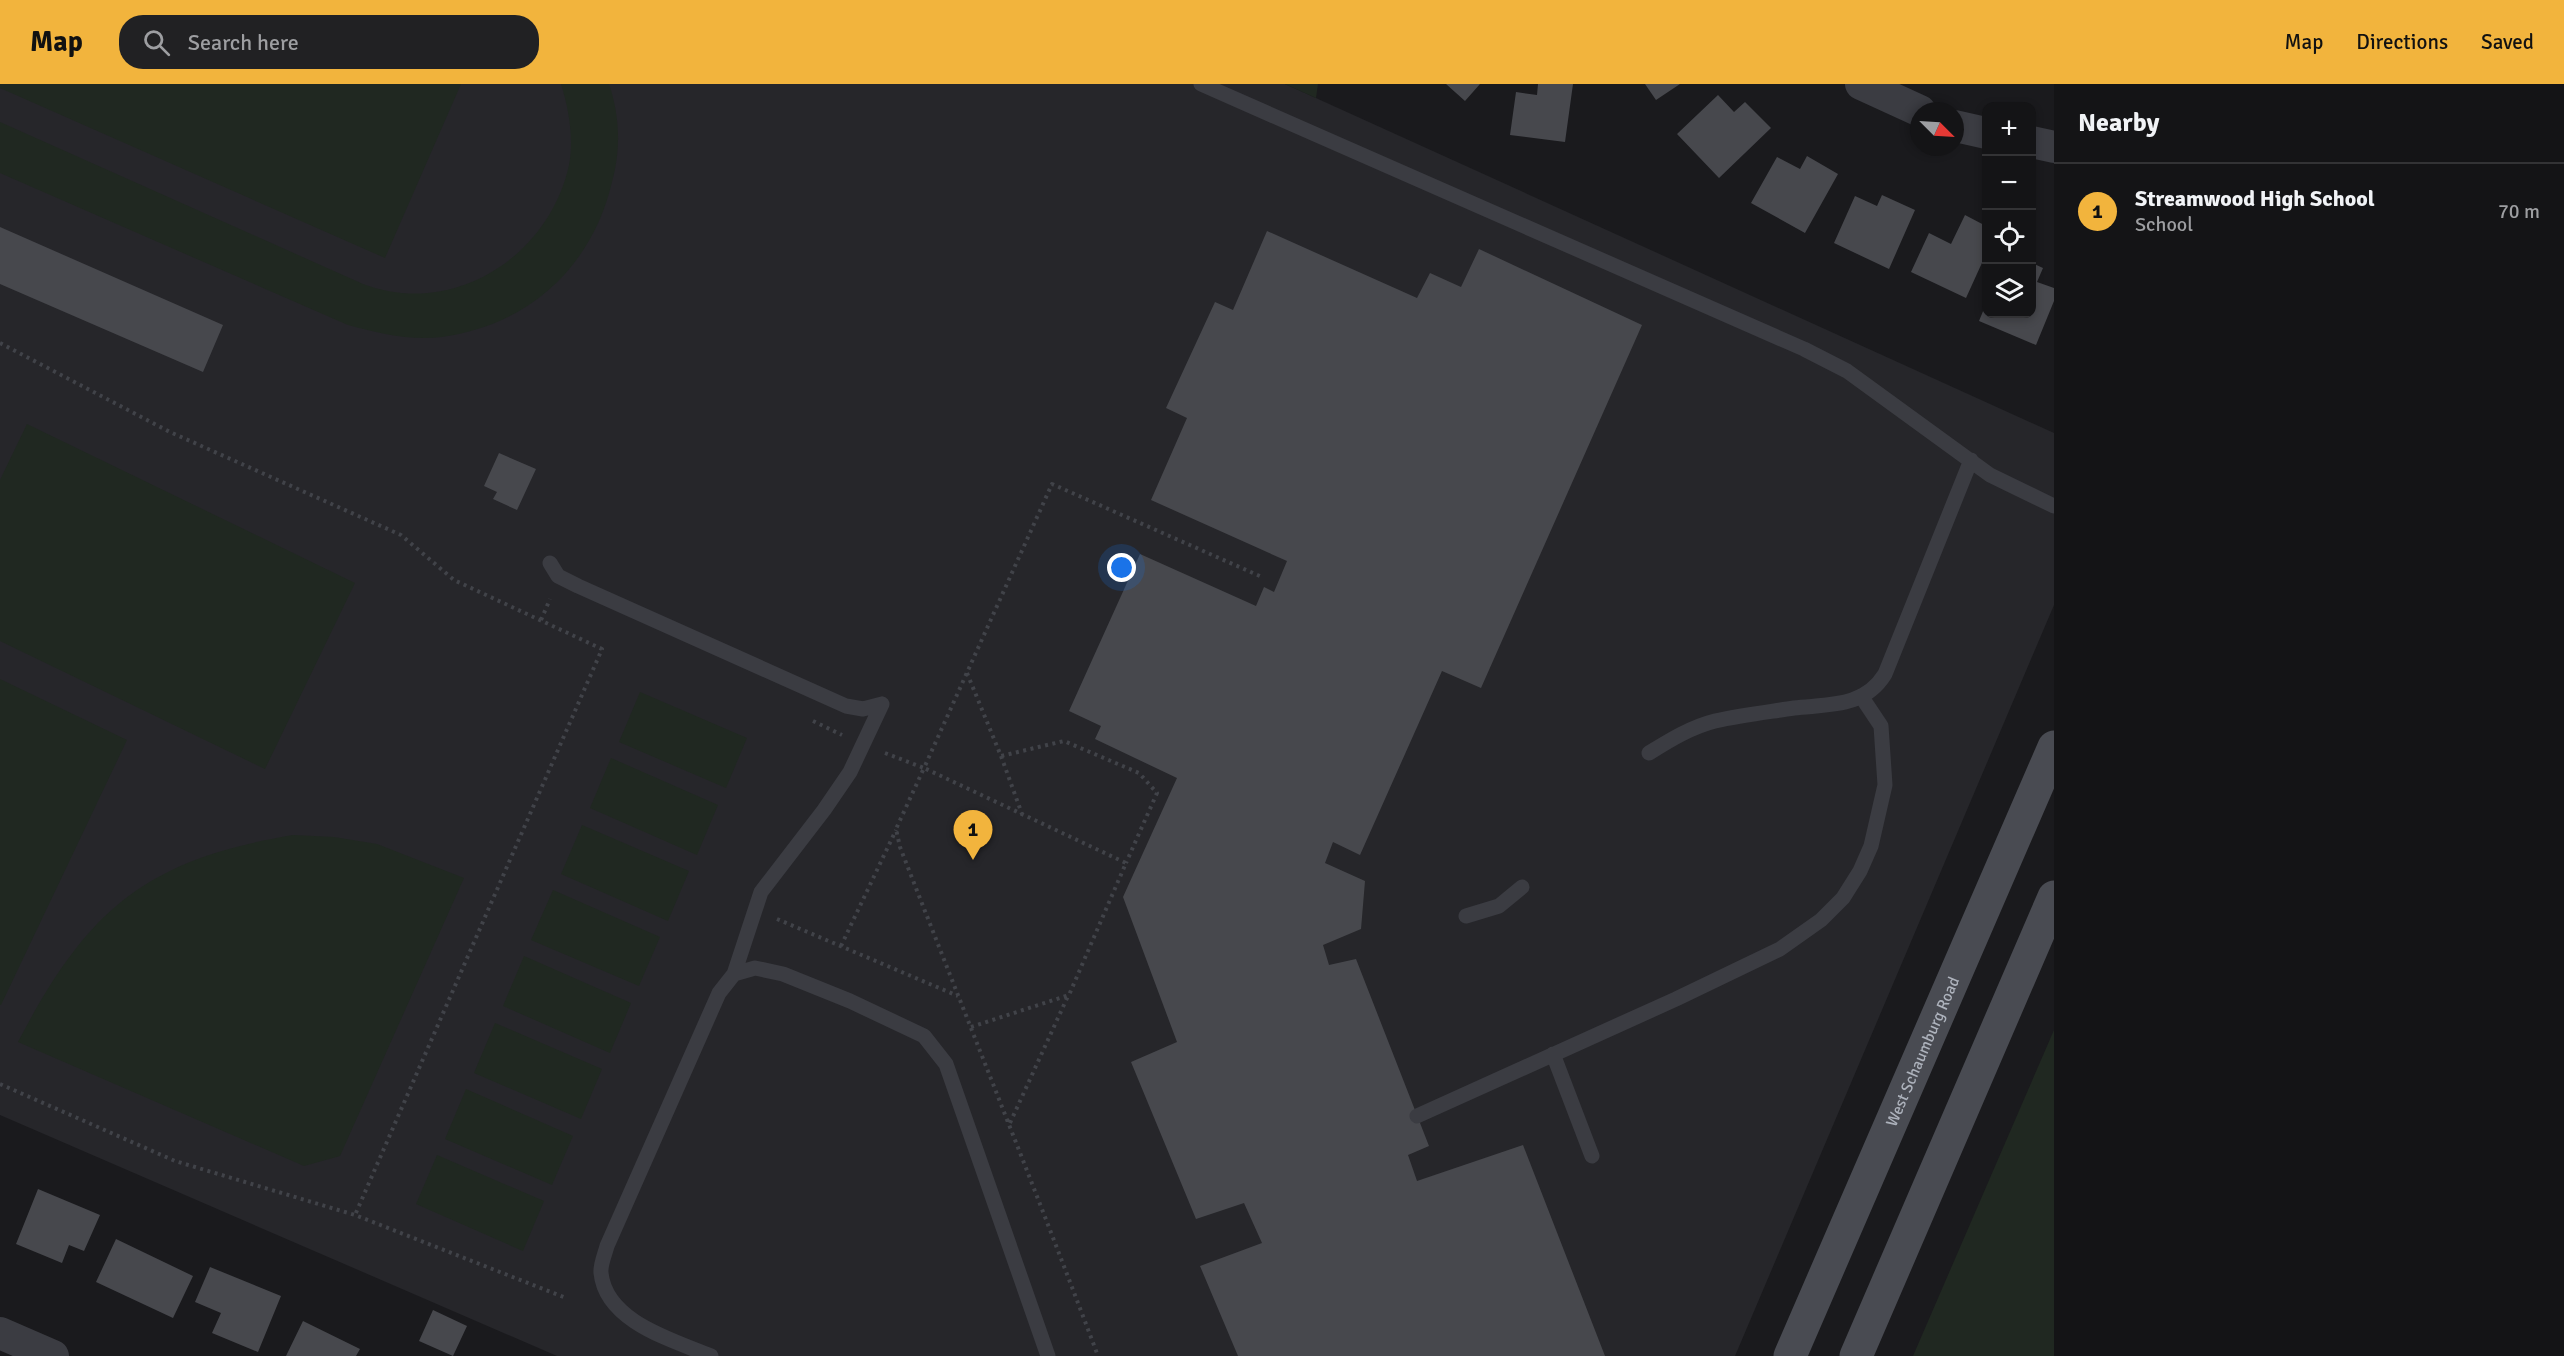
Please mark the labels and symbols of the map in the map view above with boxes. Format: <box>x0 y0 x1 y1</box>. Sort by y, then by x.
north arrow <box>1910 102 1964 156</box>
your location <box>1107 553 1136 582</box>
pin: 1 <box>954 810 992 860</box>
street label: West Schaumburg Road <box>1882 974 1964 1130</box>

